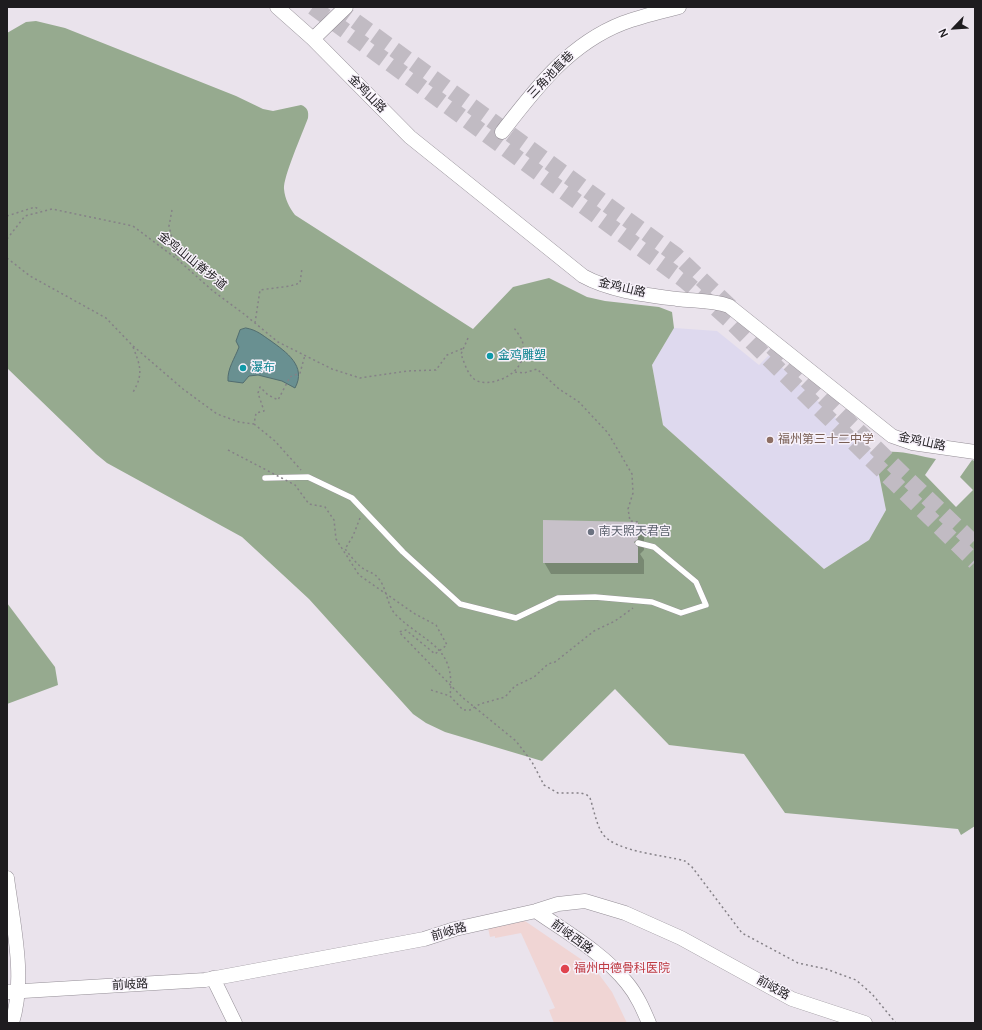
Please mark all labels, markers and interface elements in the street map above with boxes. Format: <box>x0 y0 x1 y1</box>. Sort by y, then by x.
north arrow <box>934 8 974 48</box>
text: N <box>934 27 951 40</box>
street label: 三角池直巷 <box>525 48 577 102</box>
street label: 金鸡山路 <box>345 72 389 116</box>
street label: 金鸡山山脊步道 <box>155 229 229 293</box>
street label: 金鸡山路 <box>597 276 647 300</box>
place label: 金鸡雕塑 <box>498 349 546 363</box>
marker: 金鸡雕塑 <box>485 351 495 361</box>
place label: 瀑布 <box>251 361 275 375</box>
marker: 瀑布 <box>238 363 248 373</box>
street label: 金鸡山路 <box>897 430 947 454</box>
place label: 福州第三十二中学 <box>778 433 874 447</box>
marker: 福州第三十二中学 <box>765 435 775 445</box>
place label: 南天照天君宫 <box>599 525 671 539</box>
marker: 南天照天君宫 <box>586 527 596 537</box>
street label: 前岐西路 <box>548 917 596 957</box>
street label: 前岐路 <box>430 920 468 944</box>
place label: 福州中德骨科医院 <box>574 962 670 976</box>
marker: 福州中德骨科医院 <box>559 963 571 975</box>
street label: 前岐路 <box>754 973 792 1003</box>
street label: 前岐路 <box>112 977 148 993</box>

